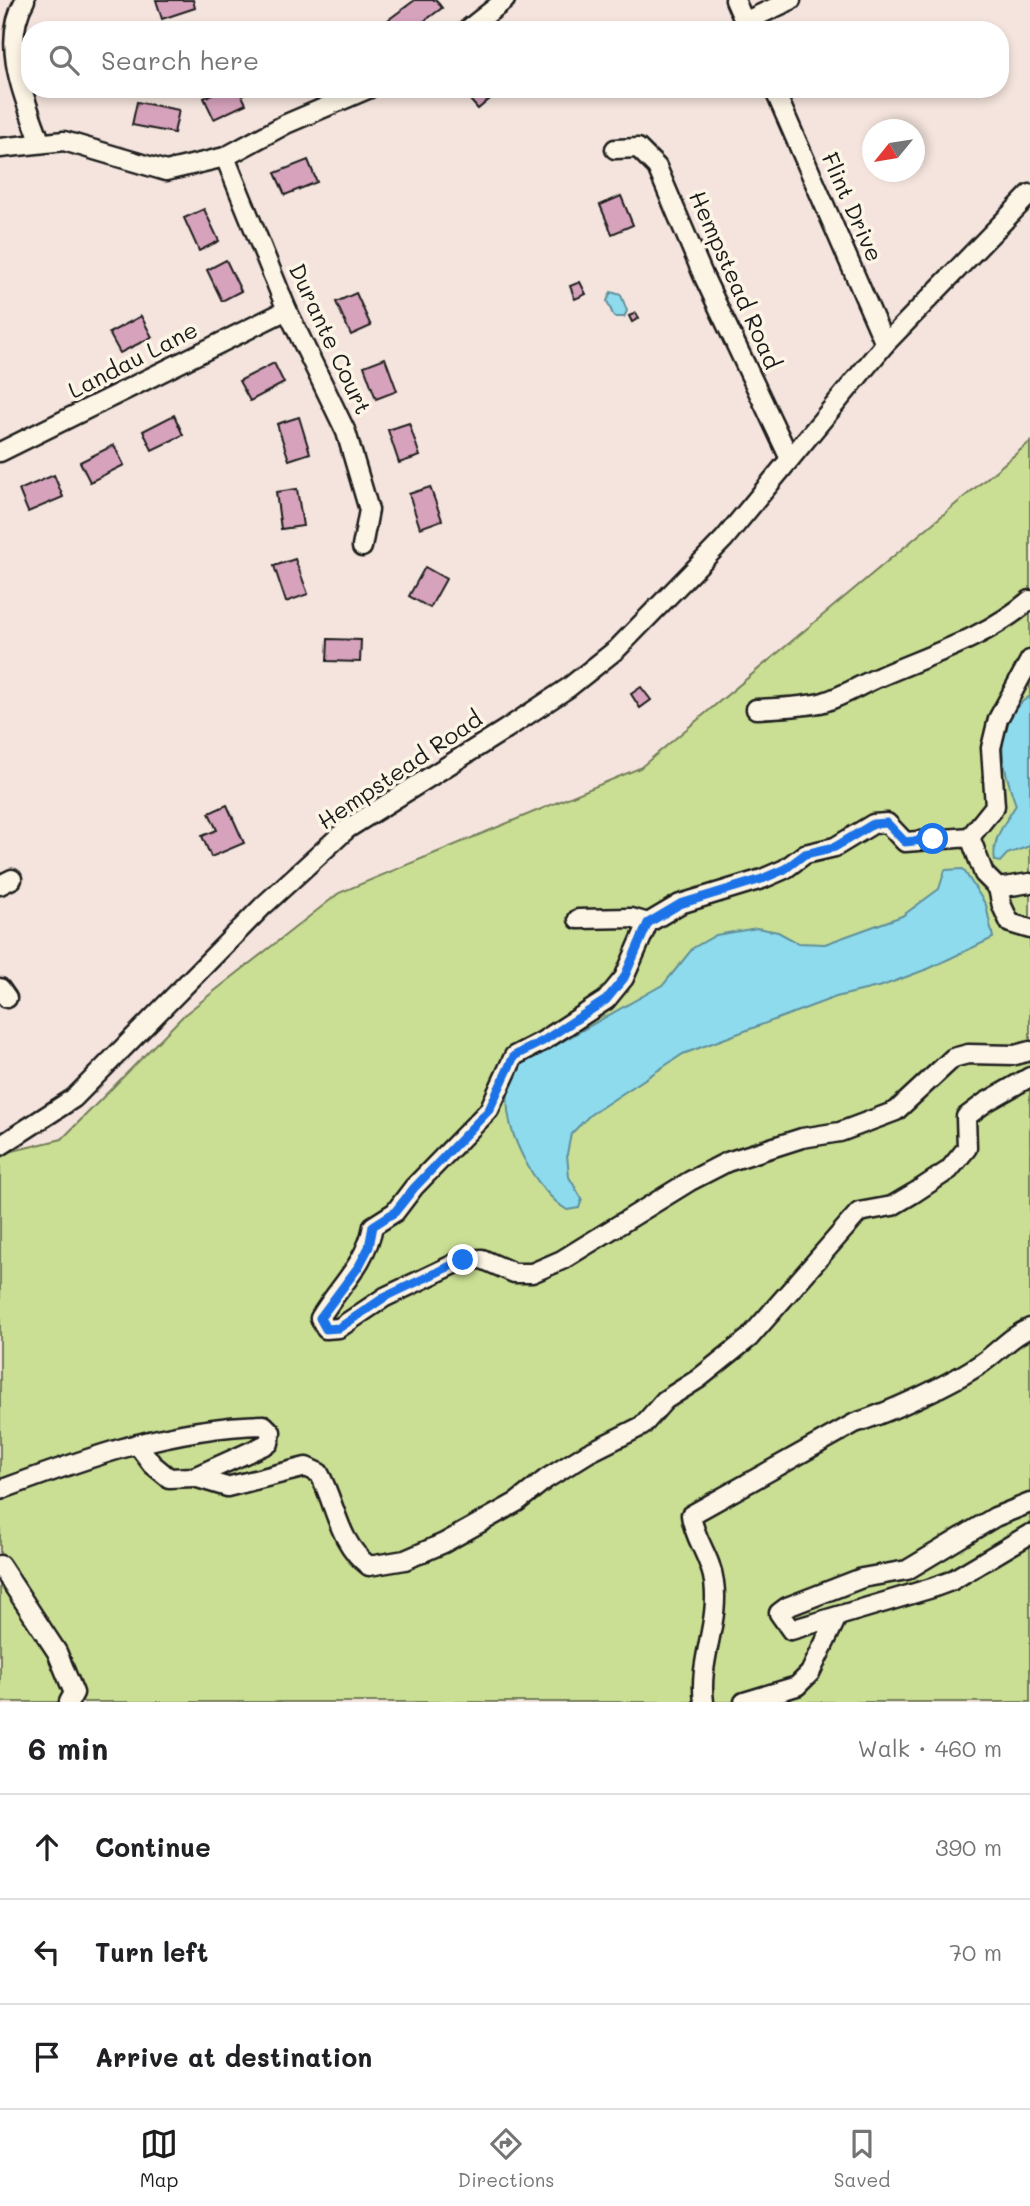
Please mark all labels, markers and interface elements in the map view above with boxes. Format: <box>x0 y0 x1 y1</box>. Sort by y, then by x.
search box <box>21 21 1009 98</box>
icon: search <box>45 41 83 79</box>
text: Search here <box>101 43 259 77</box>
north arrow <box>862 119 925 182</box>
street label: Flint Drive <box>815 147 890 266</box>
street label: Hempstead Road <box>683 186 789 374</box>
street label: Durante Court <box>283 258 379 419</box>
street label: Landau Lane <box>63 314 202 405</box>
street label: Hempstead Road <box>311 703 488 835</box>
route start <box>917 823 948 854</box>
route end <box>447 1244 478 1275</box>
text: 6 min <box>28 1728 108 1768</box>
text: Walk · 460 m <box>857 1733 1002 1763</box>
icon: ahead <box>28 1828 66 1866</box>
text: Continue <box>95 1830 211 1864</box>
text: 390 m <box>935 1832 1002 1862</box>
icon: left <box>28 1933 66 1971</box>
text: Turn left <box>95 1935 208 1969</box>
text: 70 m <box>949 1937 1002 1967</box>
icon: arrive <box>28 2038 66 2076</box>
text: Arrive at destination <box>95 2040 372 2074</box>
tab: Map <box>140 2125 178 2192</box>
tab: Directions <box>458 2125 554 2192</box>
tab: Saved <box>834 2125 890 2192</box>

